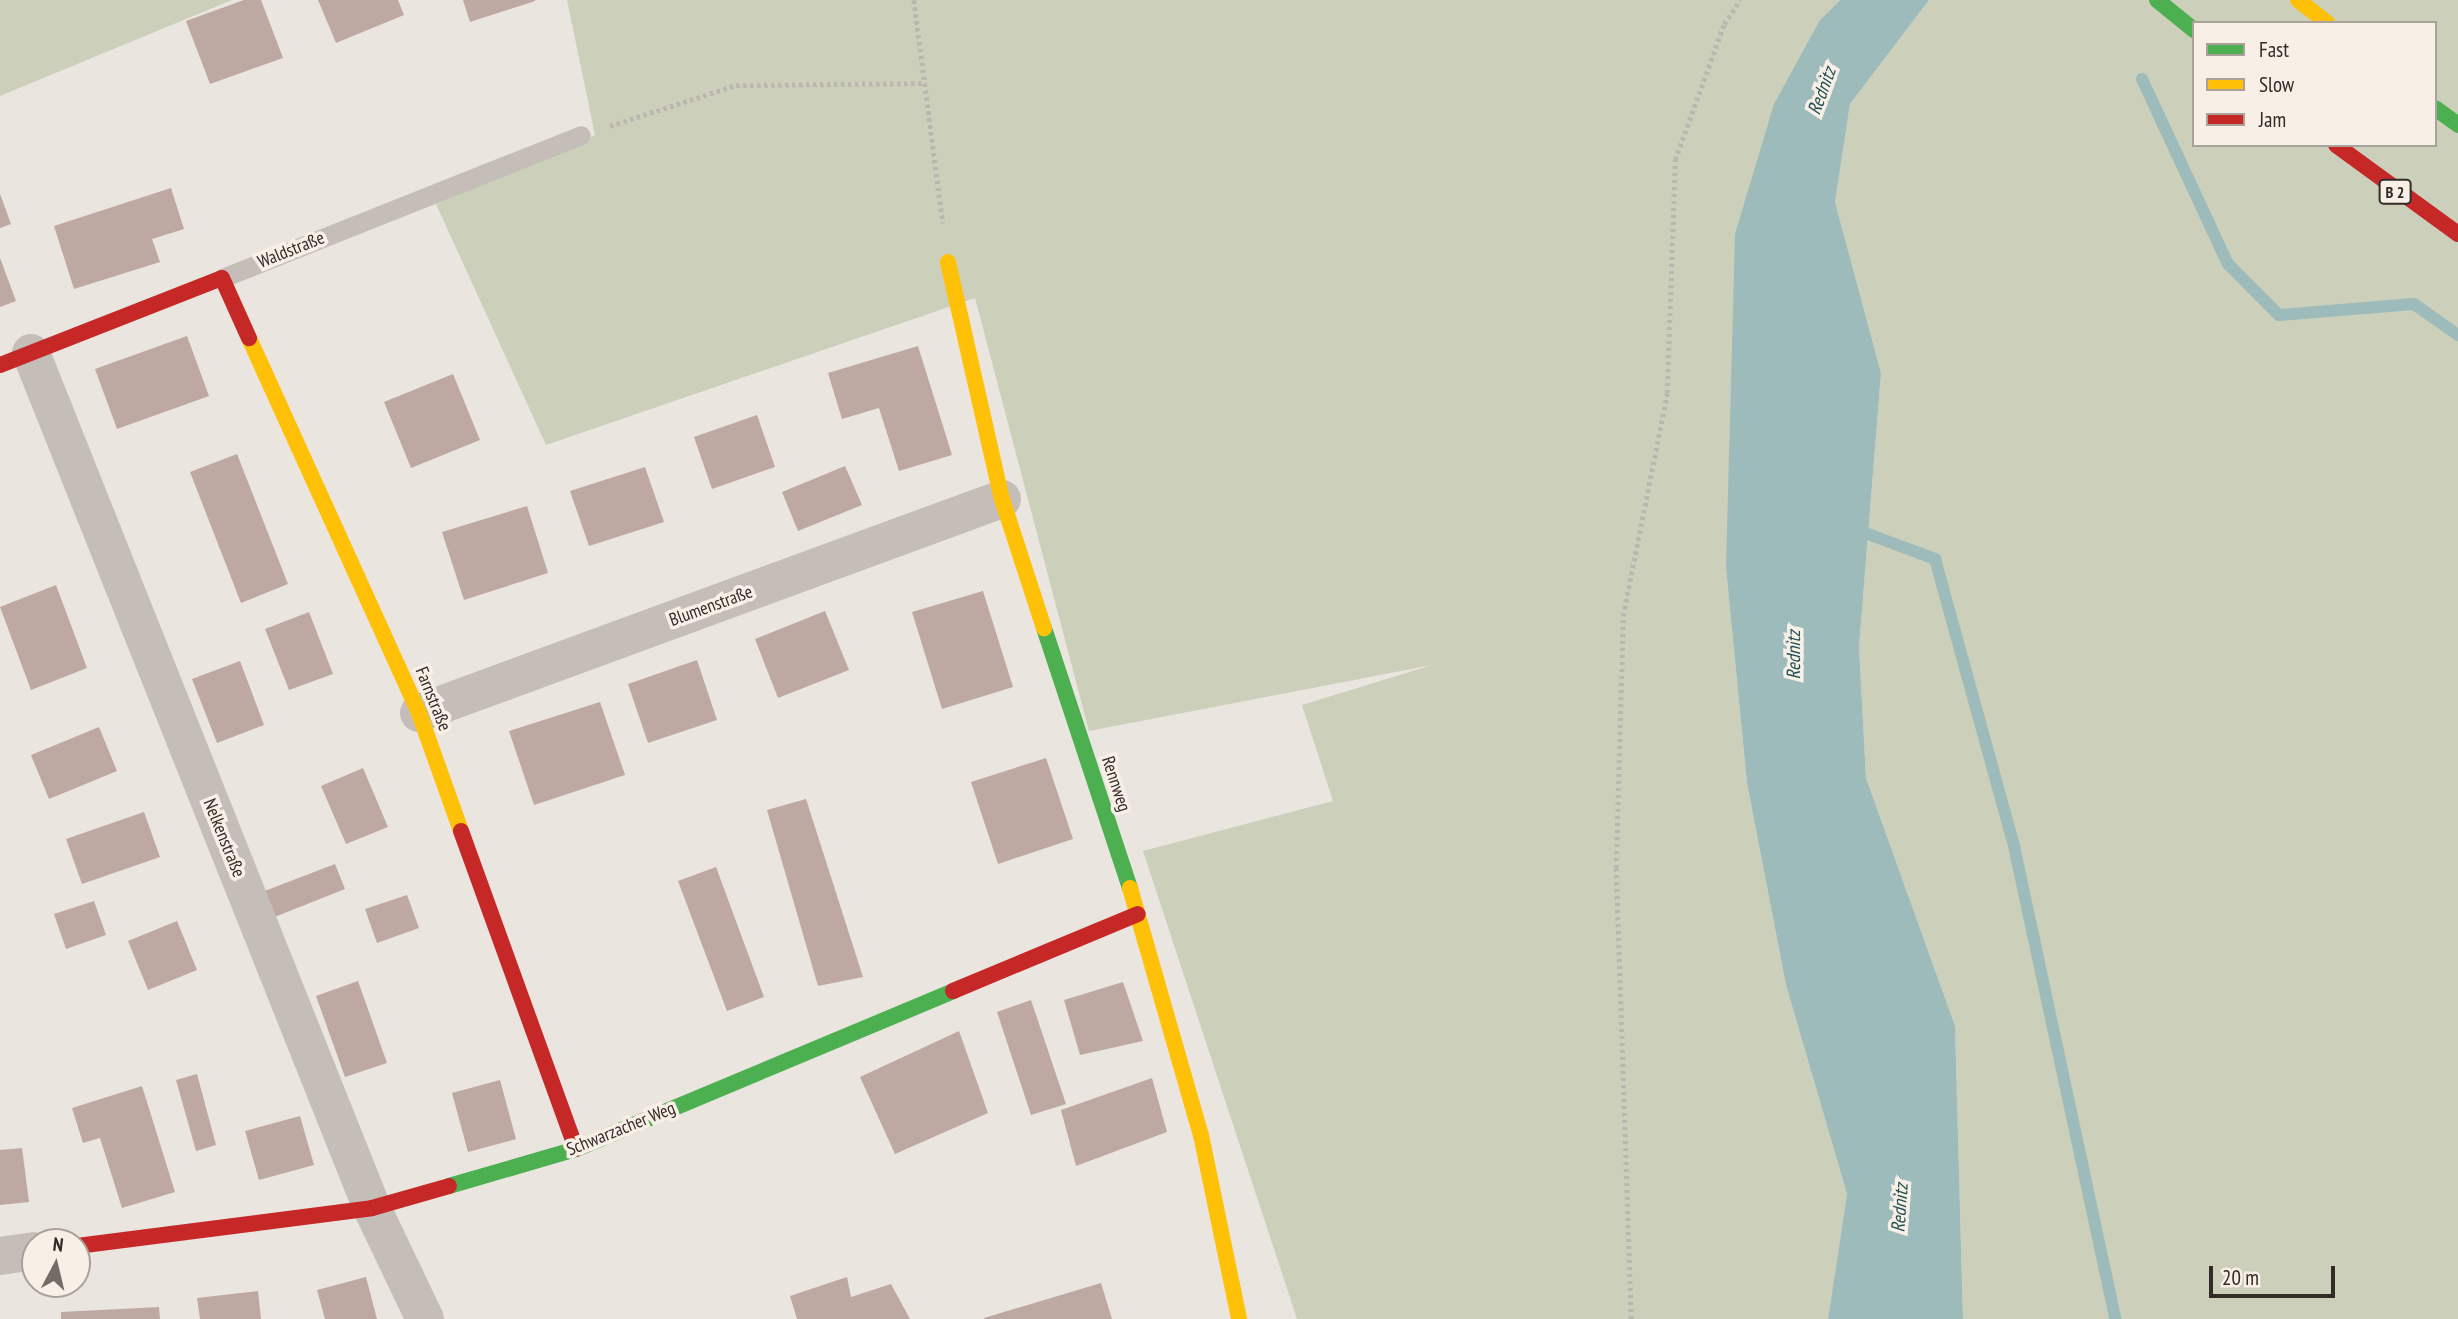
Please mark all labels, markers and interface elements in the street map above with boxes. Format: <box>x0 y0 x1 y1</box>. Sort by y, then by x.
legend <box>2192 21 2437 147</box>
text: Fast <box>2259 36 2289 63</box>
water label: Rednitz <box>1803 64 1841 118</box>
text: Slow <box>2259 71 2294 98</box>
text: Jam <box>2259 106 2286 133</box>
road number: B 2 <box>2378 180 2412 204</box>
street label: Waldstraße <box>254 227 328 273</box>
street label: Blumenstraße <box>666 581 756 631</box>
water label: Rednitz <box>1783 631 1805 679</box>
street label: Farnstraße <box>410 664 456 734</box>
street label: Rennweg <box>1097 754 1135 814</box>
street label: Nelkenstraße <box>198 796 250 880</box>
street label: Schwarzacher Weg <box>563 1097 679 1161</box>
water label: Rednitz <box>1887 1183 1913 1233</box>
north arrow <box>21 1228 91 1298</box>
text: N <box>52 1232 65 1257</box>
scale bar <box>2213 1252 2339 1296</box>
text: 20 m <box>2222 1264 2259 1291</box>

